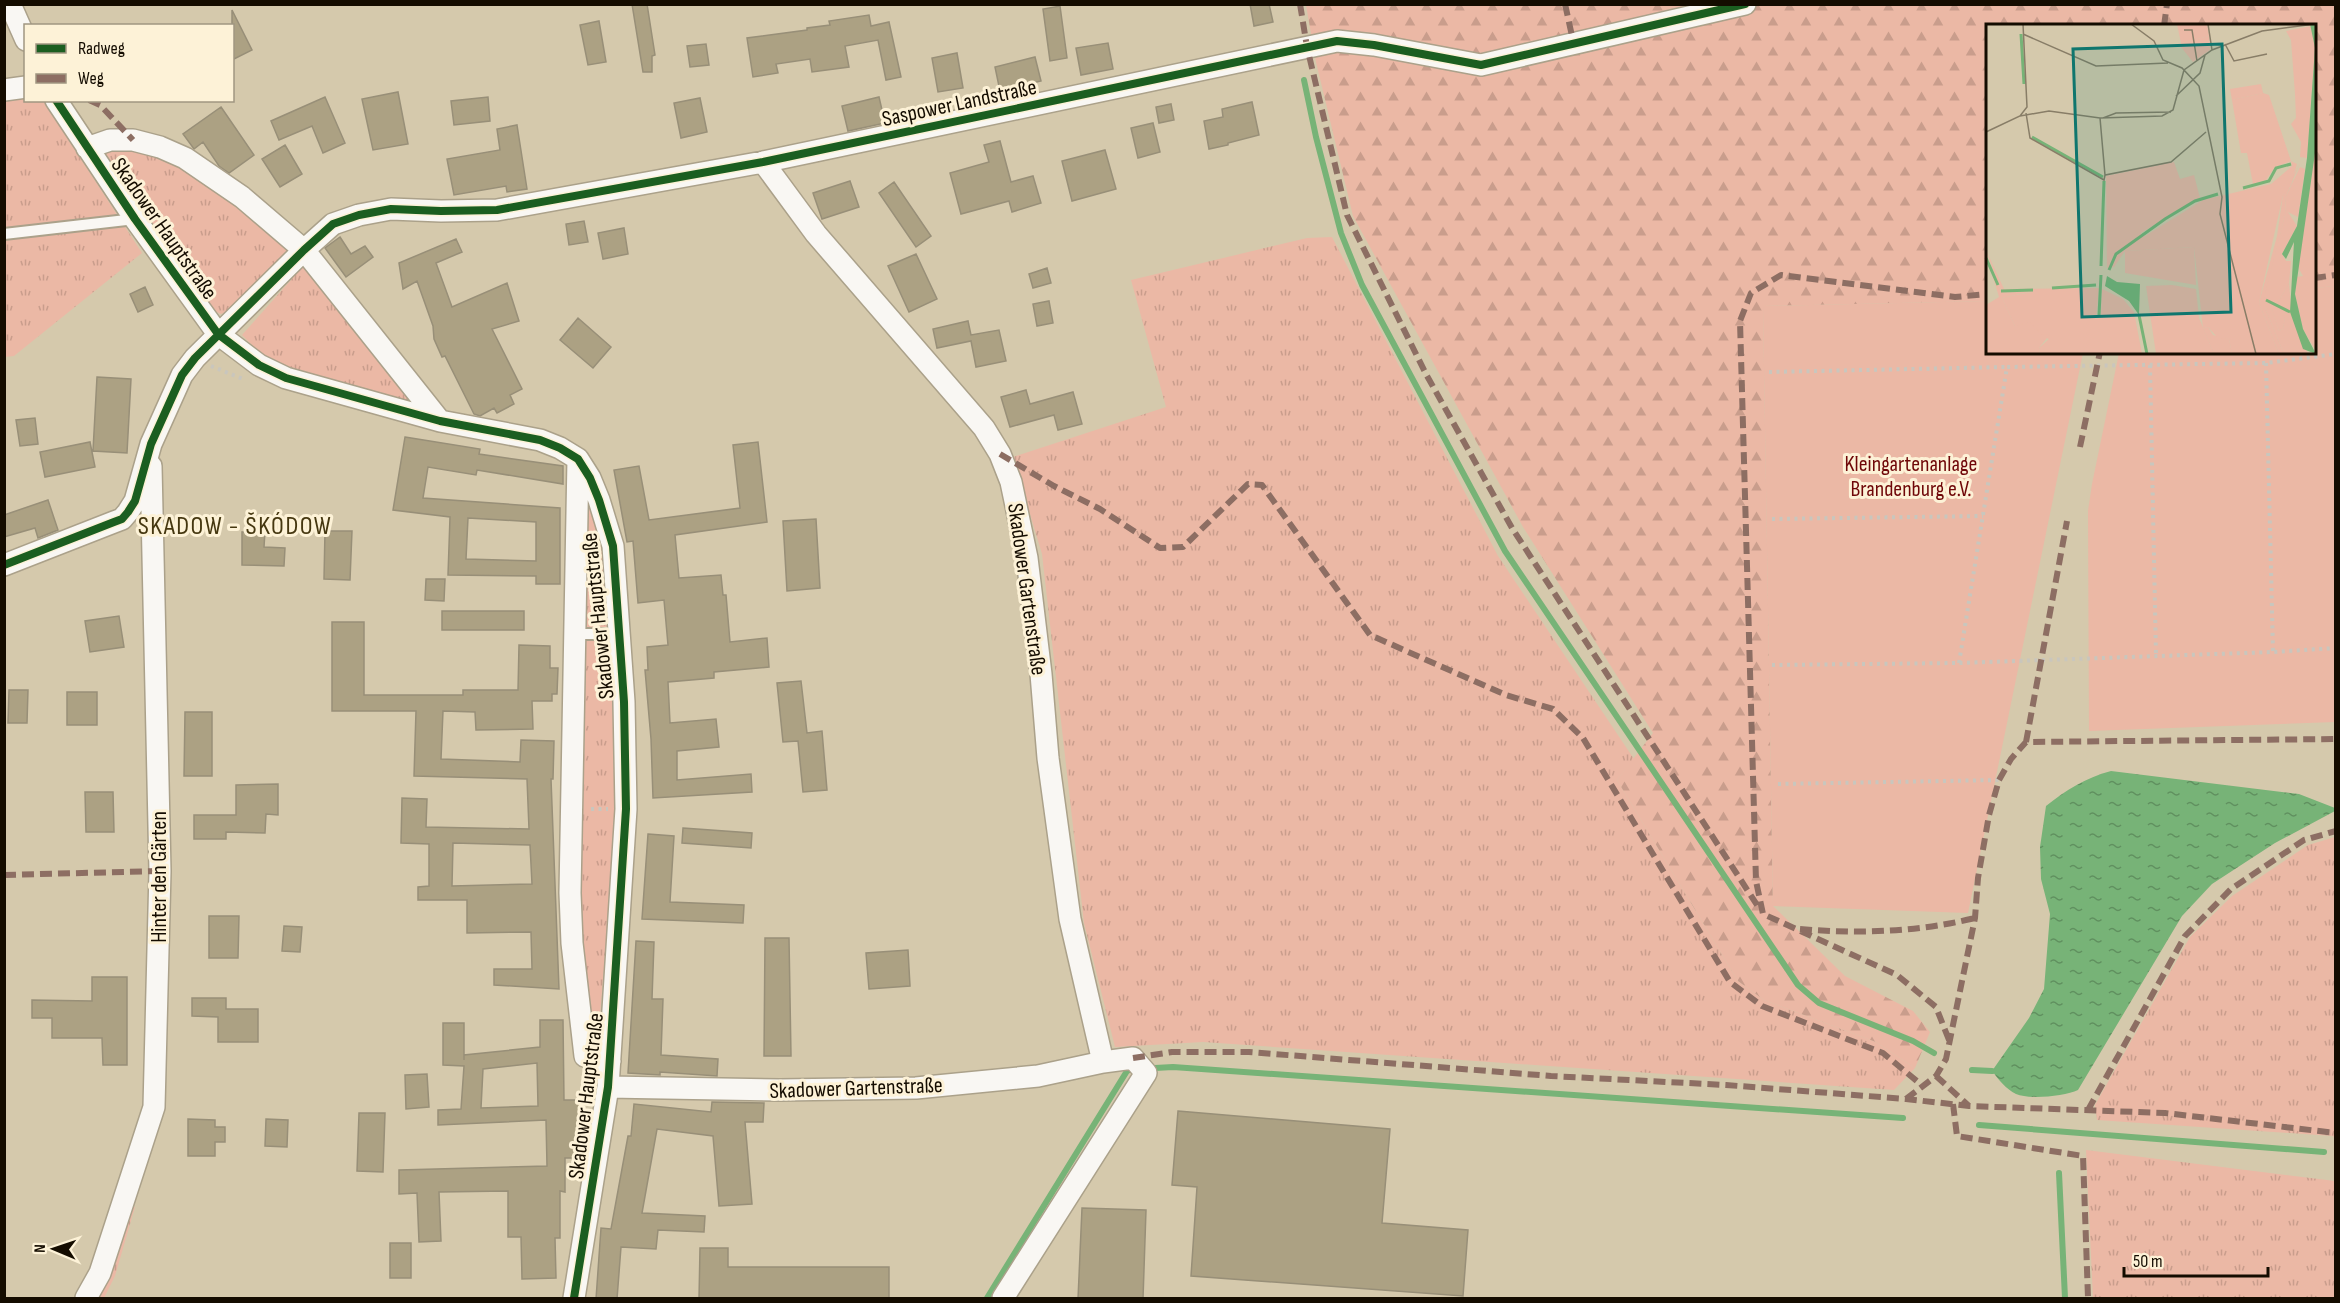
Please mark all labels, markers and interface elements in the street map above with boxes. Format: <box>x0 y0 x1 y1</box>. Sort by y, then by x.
legend <box>24 24 234 102</box>
inset map <box>1986 24 2316 354</box>
text: Radweg <box>78 38 125 59</box>
text: Weg <box>78 68 104 89</box>
street label: Saspower Landstraße <box>880 74 1039 133</box>
street label: Skadower Hauptstraße <box>105 153 223 305</box>
park label: Kleingartenanlage Brandenburg e.V. <box>1845 451 1977 503</box>
street label: Skadower Gartenstraße <box>1001 502 1052 677</box>
district label: SKADOW - ŠKÓDOW <box>138 511 332 542</box>
street label: Skadower Hauptstraße <box>576 531 621 700</box>
street label: Hinter den Gärten <box>146 811 173 943</box>
street label: Skadower Hauptstraße <box>563 1012 610 1181</box>
street label: Skadower Gartenstraße <box>769 1072 943 1105</box>
north arrow <box>24 1219 84 1279</box>
scale bar <box>2124 1240 2268 1278</box>
text: N <box>31 1244 50 1253</box>
text: 50 m <box>2133 1251 2163 1272</box>

